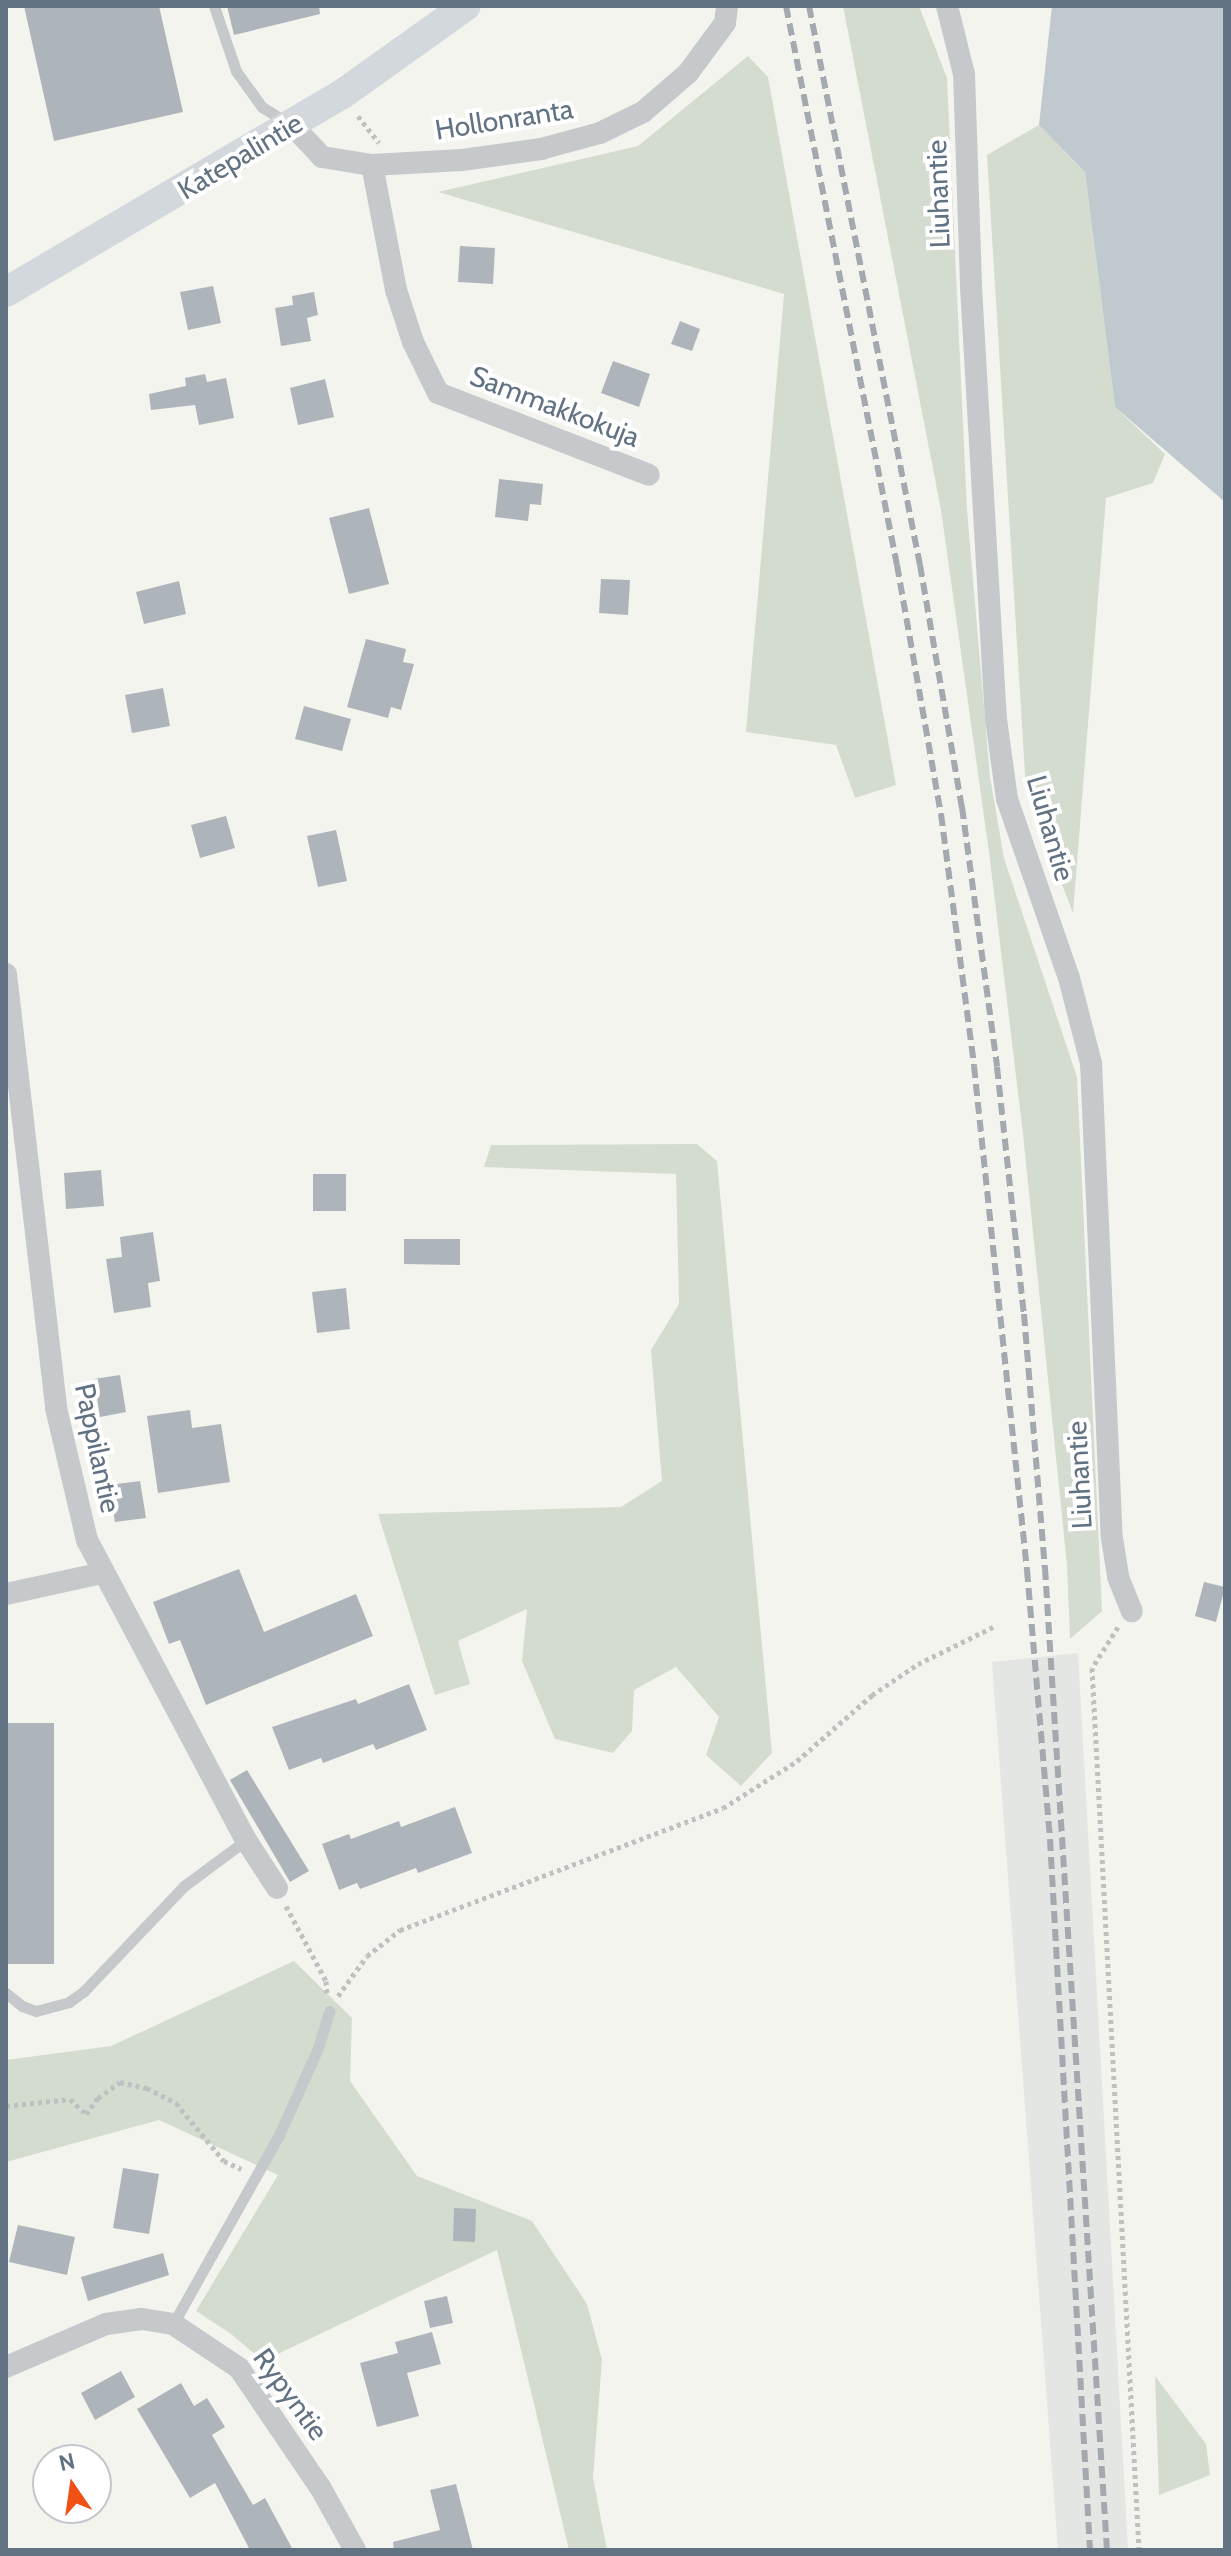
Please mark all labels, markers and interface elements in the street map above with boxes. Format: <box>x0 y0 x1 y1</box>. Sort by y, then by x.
street label: Hollonranta <box>433 92 575 146</box>
street label: Katepalintie <box>172 106 308 206</box>
street label: Liuhantie <box>919 139 957 249</box>
street label: Sammakkokuja <box>466 358 644 454</box>
street label: Liuhantie <box>1020 771 1082 885</box>
street label: Pappilantie <box>68 1380 128 1516</box>
street label: Liuhantie <box>1059 1420 1099 1530</box>
street label: Rypyntie <box>246 2342 336 2446</box>
north arrow <box>32 2444 112 2524</box>
text: N <box>56 2447 78 2477</box>

